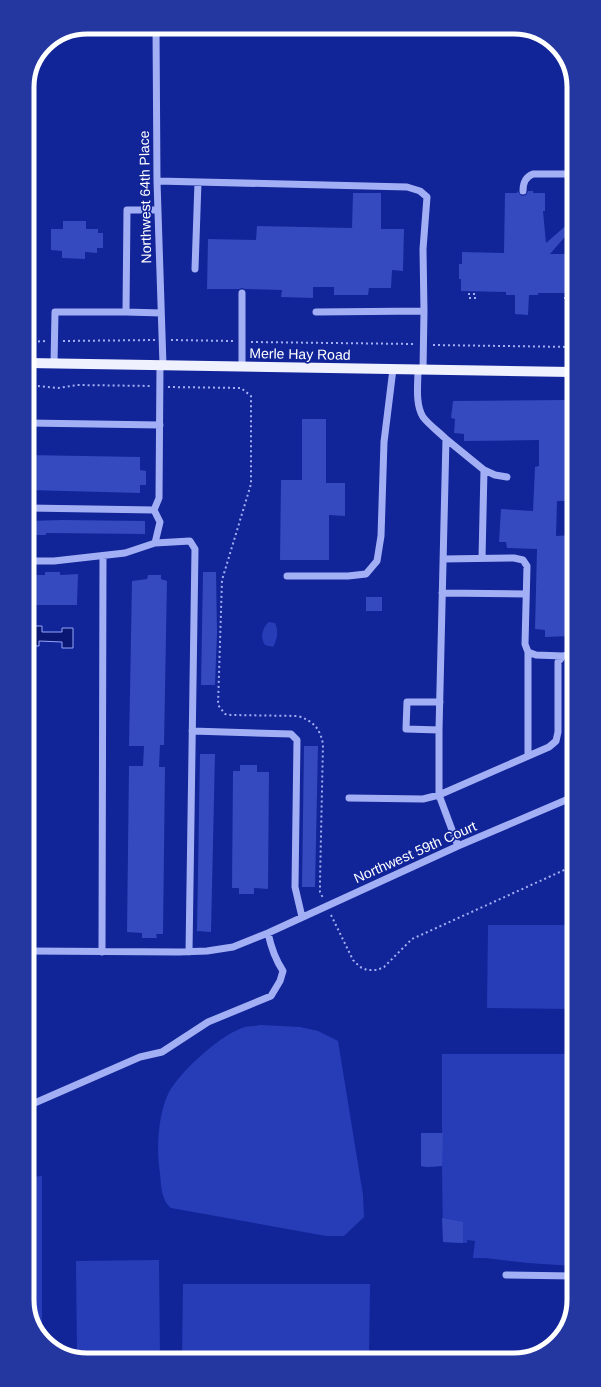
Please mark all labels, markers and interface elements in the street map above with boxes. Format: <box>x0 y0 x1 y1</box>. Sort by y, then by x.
street label: Northwest 64th Place <box>136 130 154 264</box>
street label: Merle Hay Road <box>249 345 351 363</box>
street label: Northwest 59th Court <box>351 818 479 886</box>

